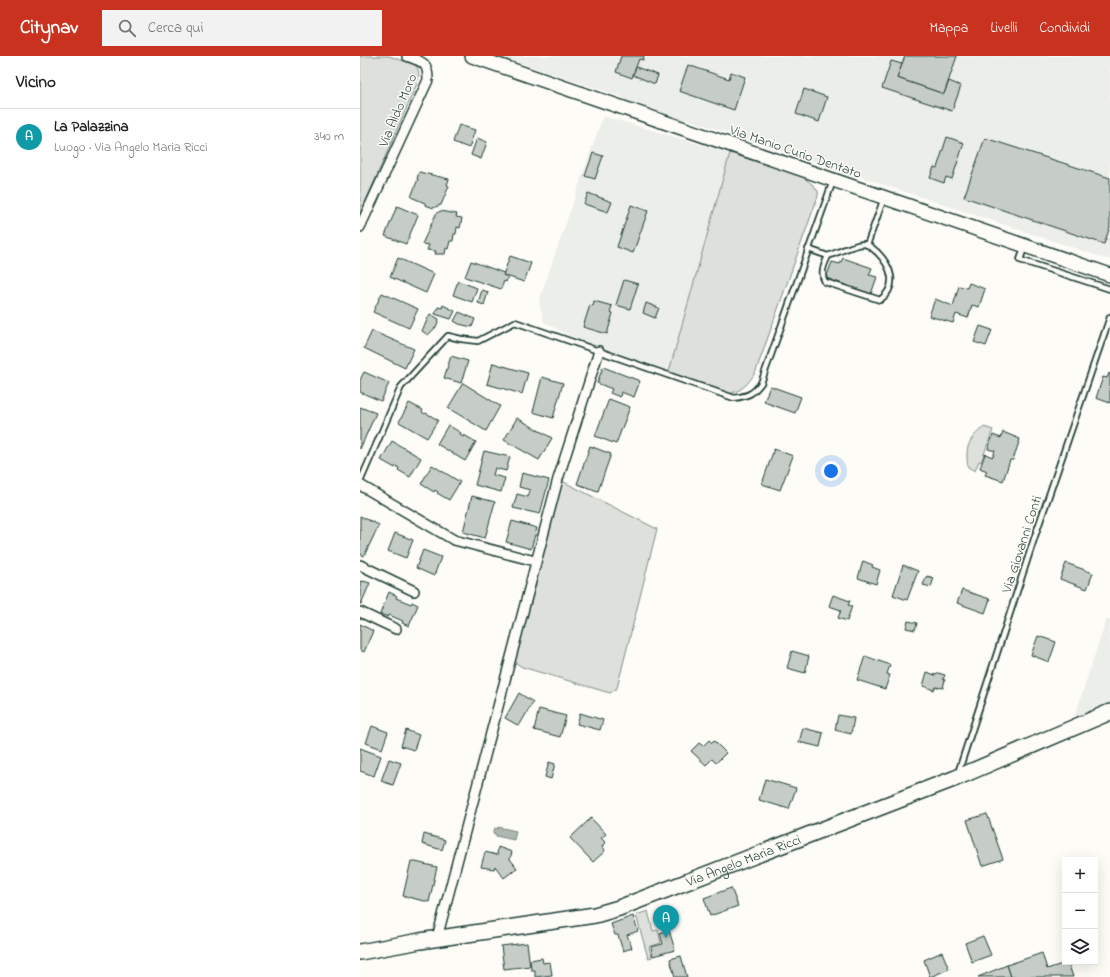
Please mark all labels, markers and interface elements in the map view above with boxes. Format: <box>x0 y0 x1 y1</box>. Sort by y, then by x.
search box <box>102 10 382 46</box>
text: Citynav <box>20 15 78 42</box>
icon: search <box>116 17 138 39</box>
text: Cerca qui <box>148 17 203 39</box>
text: Mappa <box>930 18 968 39</box>
text: Livelli <box>990 18 1017 39</box>
text: Condividi <box>1039 18 1090 39</box>
text: Vicino <box>16 70 56 95</box>
street label: Via Aldo Moro <box>373 71 423 151</box>
text: La Palazzina <box>54 116 129 138</box>
street label: Via Manio Curio Dentato <box>726 120 864 185</box>
text: A <box>25 127 33 146</box>
text: 340 m <box>314 127 344 146</box>
text: Luogo · Via Angelo Maria Ricci <box>54 138 207 157</box>
your location <box>821 461 841 481</box>
street label: Via Giovanni Conti <box>996 493 1048 597</box>
street label: Via Angelo Maria Ricci <box>682 830 804 894</box>
map controls <box>1062 857 1098 965</box>
button: + <box>1062 857 1098 893</box>
button: − <box>1062 893 1098 929</box>
pin: A <box>653 905 679 938</box>
button: layers <box>1062 929 1098 965</box>

